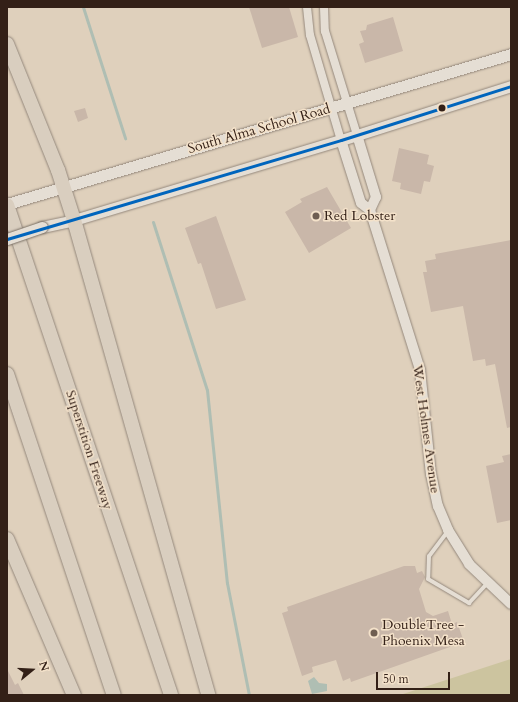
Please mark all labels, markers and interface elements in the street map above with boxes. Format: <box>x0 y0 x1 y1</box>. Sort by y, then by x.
street label: South Alma School Road <box>186 101 332 157</box>
unlabelled marker <box>437 103 447 113</box>
place label: Red Lobster <box>324 208 395 224</box>
marker: Red Lobster <box>311 211 321 221</box>
street label: West Holmes Avenue <box>409 364 443 494</box>
street label: Superstition Freeway <box>62 388 116 512</box>
place label: DoubleTree - Phoenix Mesa <box>382 617 465 650</box>
marker: DoubleTree - Phoenix Mesa <box>369 628 379 638</box>
north arrow <box>12 650 52 690</box>
text: N <box>35 659 52 673</box>
scale bar <box>378 664 452 690</box>
text: 50 m <box>383 671 409 687</box>

